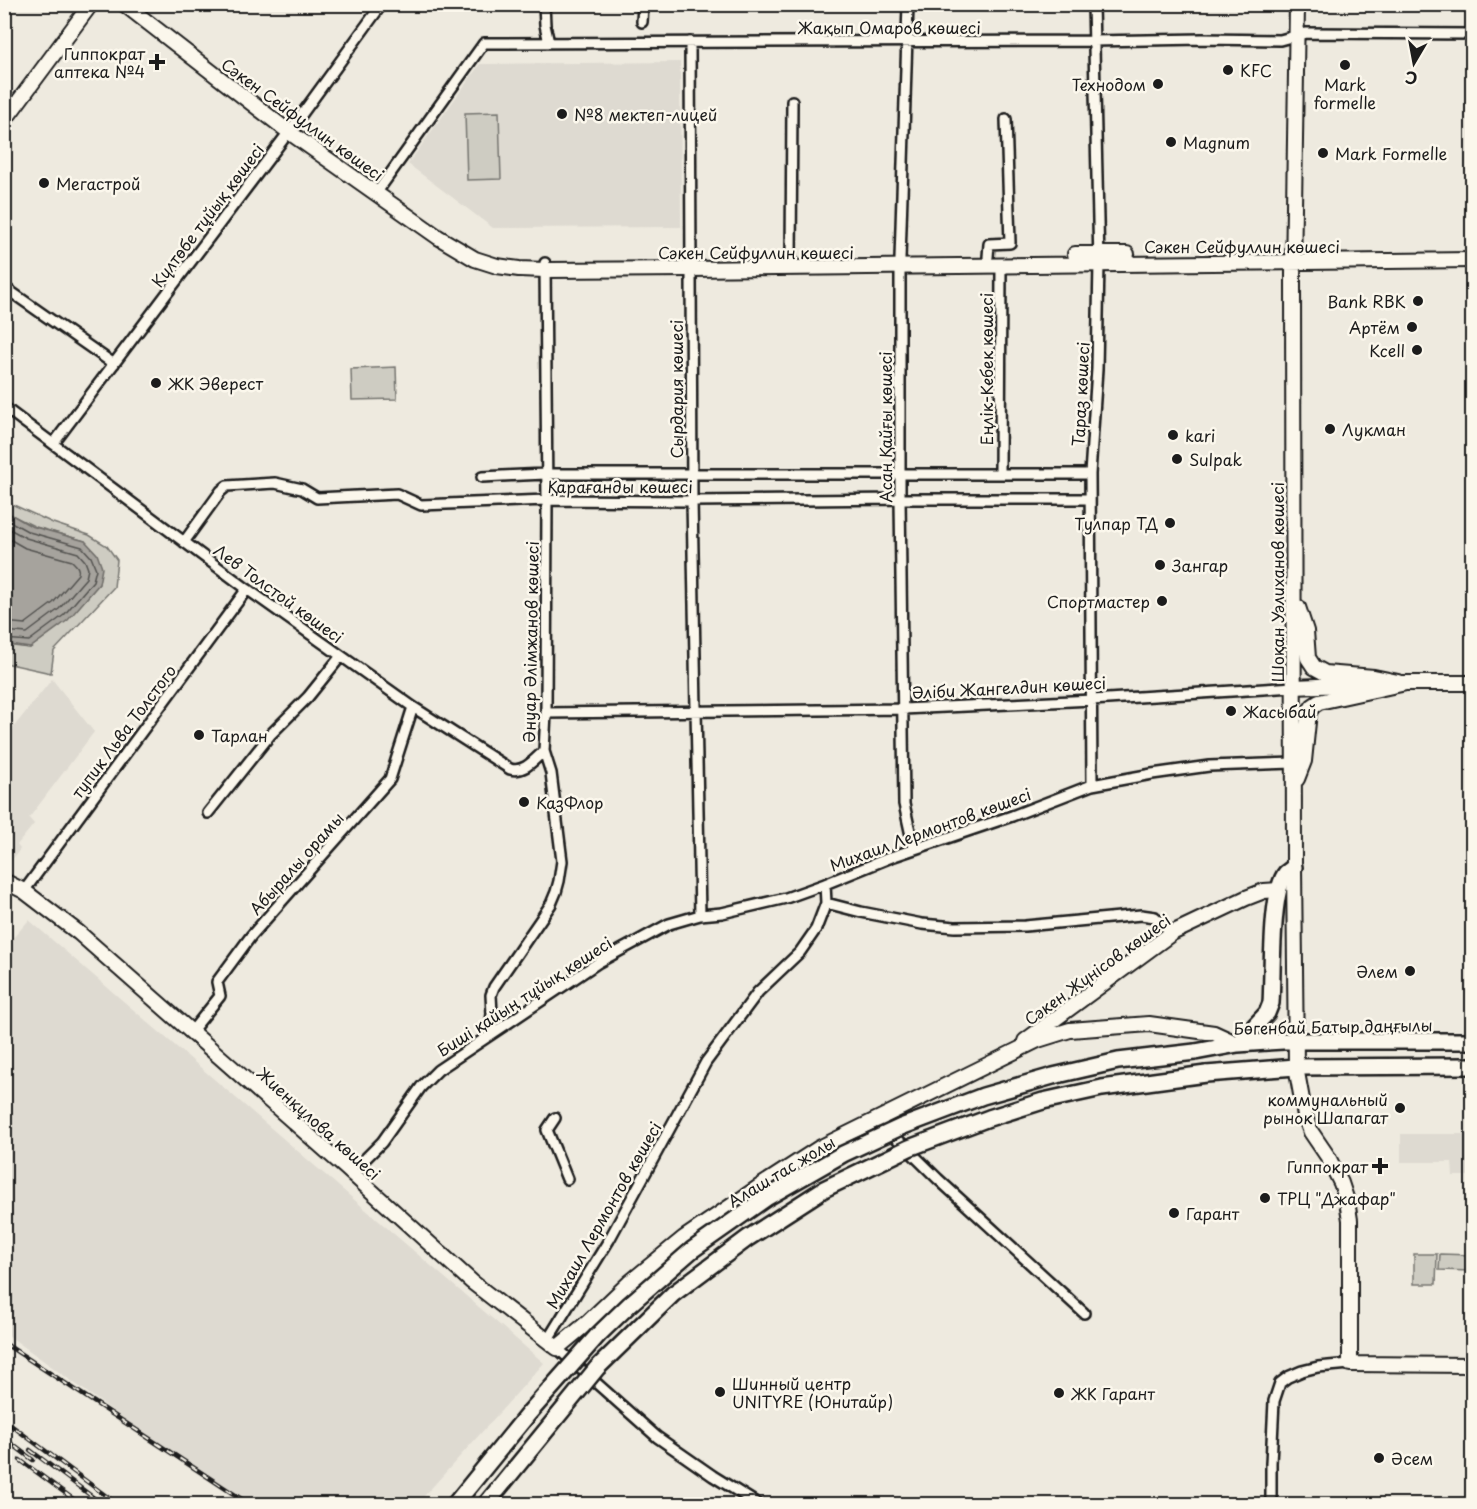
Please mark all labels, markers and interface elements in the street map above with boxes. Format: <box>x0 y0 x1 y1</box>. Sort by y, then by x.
street label: Жақып Омаров көшесі <box>797 15 981 39</box>
north arrow <box>1384 33 1444 93</box>
place label: Гиппократ аптека №4 <box>54 41 146 83</box>
street label: Сәкен Сейфуллин көшесі <box>217 52 389 186</box>
marker: Гиппократ аптека №4 <box>150 55 164 69</box>
place label: KFC <box>1240 58 1272 82</box>
marker: Mark formelle <box>1338 58 1352 72</box>
marker: KFC <box>1221 63 1235 77</box>
text: С <box>1403 66 1419 92</box>
place label: Технодом <box>1072 72 1146 96</box>
place label: Mark formelle <box>1314 72 1376 114</box>
marker: Технодом <box>1151 77 1165 91</box>
place label: №8 мектеп-лицей <box>574 102 717 126</box>
marker: №8 мектеп-лицей <box>555 107 569 121</box>
place label: Magnum <box>1183 130 1250 154</box>
marker: Magnum <box>1164 135 1178 149</box>
street label: Күлтөбе тұйық көшесі <box>145 138 269 292</box>
place label: Mark Formelle <box>1335 141 1447 165</box>
marker: Mark Formelle <box>1316 146 1330 160</box>
place label: Мегастрой <box>56 171 140 195</box>
marker: Мегастрой <box>37 176 51 190</box>
street label: Сәкен Сейфуллин көшесі <box>1144 234 1340 258</box>
street label: Сәкен Сейфуллин көшесі <box>658 240 854 264</box>
place label: Bank RBK <box>1327 289 1406 313</box>
street label: Еңлік-Кебек көшесі <box>974 293 998 445</box>
marker: Bank RBK <box>1411 294 1425 308</box>
place label: Артём <box>1349 315 1400 339</box>
street label: Сырдария көшесі <box>664 320 688 458</box>
marker: Артём <box>1405 320 1419 334</box>
place label: Kcell <box>1369 338 1405 362</box>
street label: Тараз көшесі <box>1065 341 1095 447</box>
marker: Kcell <box>1410 343 1424 357</box>
street label: Асан Қайғы көшесі <box>873 351 897 503</box>
place label: ЖК Эверест <box>168 371 263 395</box>
marker: ЖК Эверест <box>149 376 163 390</box>
place label: Лукман <box>1342 417 1406 441</box>
marker: Лукман <box>1323 422 1337 436</box>
place label: kari <box>1185 423 1215 447</box>
marker: kari <box>1166 428 1180 442</box>
place label: Sulpak <box>1189 447 1243 471</box>
marker: Sulpak <box>1170 452 1184 466</box>
street label: Қарағанды көшесі <box>547 474 693 498</box>
street label: Шоқан Уәлиханов көшесі <box>1265 482 1289 682</box>
place label: Тулпар ТД <box>1074 511 1158 535</box>
marker: Тулпар ТД <box>1163 516 1177 530</box>
street label: Лев Толстой көшесі <box>209 538 349 648</box>
street label: Әнуар Әлімжанов көшесі <box>516 541 544 743</box>
place label: Зангар <box>1171 553 1228 577</box>
marker: Зангар <box>1153 558 1167 572</box>
place label: Спортмастер <box>1047 589 1150 613</box>
marker: Спортмастер <box>1155 594 1169 608</box>
street label: тупик Льва Толстого <box>65 659 181 803</box>
street label: Әліби Жангелдин көшесі <box>911 670 1107 704</box>
place label: Жасыбай <box>1243 699 1317 723</box>
marker: Жасыбай <box>1224 704 1238 718</box>
place label: Тарлан <box>211 723 268 747</box>
marker: Тарлан <box>192 728 206 742</box>
street label: Михаил Лермонтов көшесі <box>826 781 1034 877</box>
place label: КазФлор <box>536 790 604 814</box>
marker: КазФлор <box>517 795 531 809</box>
street label: Абыралы орамы <box>243 806 349 920</box>
street label: Сәкен Жүнісов көшесі <box>1019 908 1175 1030</box>
street label: Биші қайың тұйық көшесі <box>432 930 616 1062</box>
place label: Әлем <box>1356 959 1398 983</box>
marker: Әлем <box>1403 964 1417 978</box>
street label: Бөгенбай Батыр даңғылы <box>1233 1012 1433 1040</box>
street label: Жиенқұлова көшесі <box>252 1061 386 1185</box>
place label: коммунальный рынок Шапагат <box>1263 1087 1389 1129</box>
marker: коммунальный рынок Шапагат <box>1393 1101 1407 1115</box>
street label: Михаил Лермонтов көшесі <box>539 1117 667 1313</box>
street label: Алаш тас жолы <box>723 1129 839 1213</box>
place label: Гиппократ <box>1287 1154 1369 1178</box>
marker: Гиппократ <box>1373 1159 1387 1173</box>
place label: ТРЦ "Джафар" <box>1277 1186 1396 1210</box>
marker: ТРЦ "Джафар" <box>1258 1191 1272 1205</box>
place label: Гарант <box>1186 1201 1240 1225</box>
marker: Гарант <box>1167 1206 1181 1220</box>
place label: Шинный центр UNITYRE (Юнитайр) <box>732 1371 893 1413</box>
place label: ЖК Гарант <box>1071 1381 1155 1405</box>
marker: Шинный центр UNITYRE (Юнитайр) <box>713 1385 727 1399</box>
marker: ЖК Гарант <box>1052 1386 1066 1400</box>
place label: Әсем <box>1391 1446 1433 1470</box>
marker: Әсем <box>1372 1451 1386 1465</box>

